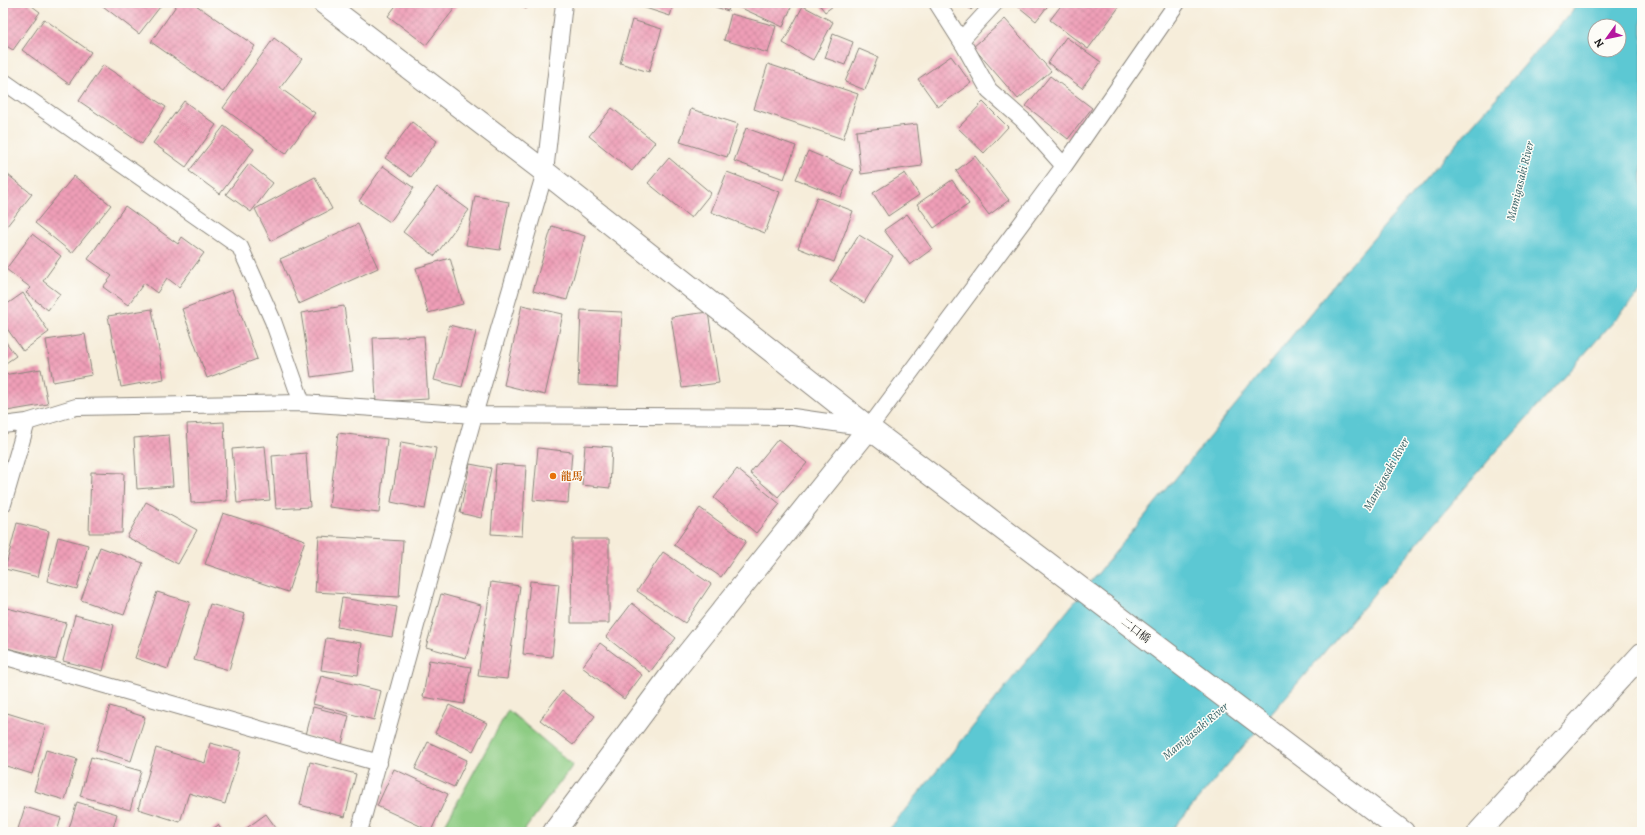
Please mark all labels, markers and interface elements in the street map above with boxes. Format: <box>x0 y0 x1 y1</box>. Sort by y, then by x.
north arrow <box>1587 18 1627 58</box>
text: N <box>1591 36 1608 51</box>
water label: Mamigasaki River <box>1502 139 1538 222</box>
water label: Mamigasaki River <box>1359 434 1413 513</box>
place label: 龍馬 <box>561 469 583 484</box>
marker: 龍馬 <box>548 471 558 481</box>
street label: 二口橋 <box>1118 614 1153 646</box>
water label: Mamigasaki River <box>1159 698 1232 763</box>

